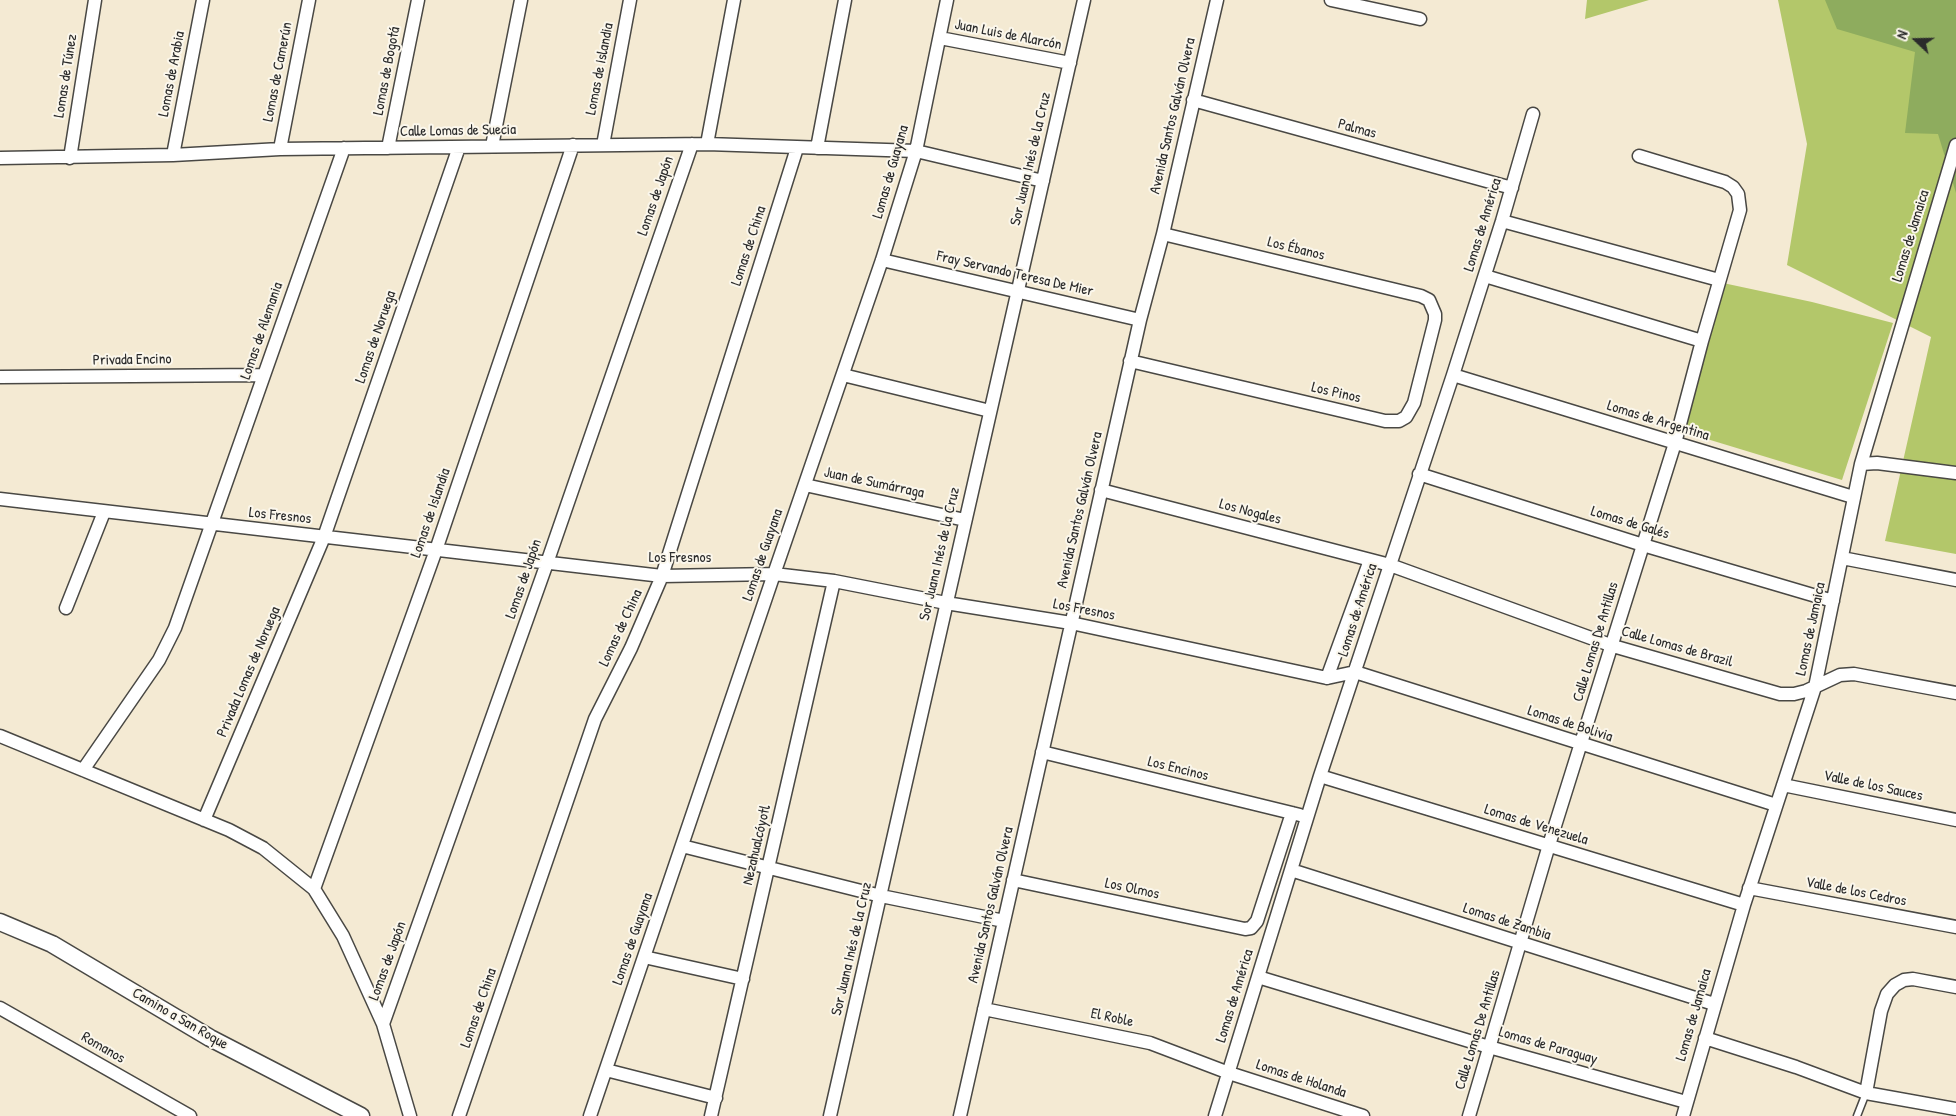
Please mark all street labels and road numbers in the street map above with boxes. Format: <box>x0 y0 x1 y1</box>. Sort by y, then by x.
street label: Juan Luis de Alarcón <box>953 16 1063 54</box>
street label: Lomas de Camerún <box>260 21 296 123</box>
street label: Lomas de Islandia <box>582 22 618 116</box>
street label: Lomas de Bogotá <box>370 25 404 117</box>
street label: Lomas de Arabia <box>155 30 189 118</box>
street label: Lomas de Túnez <box>51 33 81 119</box>
street label: Avenida Santos Galván Olvera <box>1146 36 1200 196</box>
street label: Sor Juana Inés de la Cruz <box>1007 91 1055 227</box>
street label: Palmas <box>1336 115 1378 143</box>
street label: Calle Lomas de Suecia <box>400 121 516 141</box>
street label: Lomas de Guayana <box>869 123 913 221</box>
street label: Lomas de Japón <box>634 154 678 238</box>
street label: Lomas de América <box>1460 176 1506 274</box>
street label: Lomas de Jamaica <box>1889 188 1933 284</box>
street label: Lomas de China <box>728 204 770 288</box>
street label: Los Ébanos <box>1266 233 1326 265</box>
street label: Fray Servando Teresa De Mier <box>935 247 1095 301</box>
street label: Lomas de Alemania <box>237 280 287 382</box>
street label: Lomas de Noruega <box>352 288 400 386</box>
street label: Privada Encino <box>92 350 172 370</box>
street label: Los Pinos <box>1310 379 1362 407</box>
street label: Lomas de Argentina <box>1605 397 1711 445</box>
street label: Avenida Santos Galván Olvera <box>1053 430 1107 590</box>
street label: Juan de Sumárraga <box>822 464 926 502</box>
street label: Lomas de Islandia <box>407 466 455 560</box>
street label: Sor Juana Inés de la Cruz <box>916 486 964 622</box>
street label: Los Nogales <box>1217 495 1283 529</box>
street label: Lomas de Galés <box>1589 503 1671 543</box>
street label: Los Fresnos <box>248 504 312 528</box>
street label: Lomas de Guayana <box>739 507 787 603</box>
street label: Lomas de Japón <box>502 537 546 621</box>
street label: Los Fresnos <box>649 549 711 567</box>
street label: Lomas de América <box>1335 561 1381 659</box>
street label: Calle Lomas De Antillas <box>1569 580 1623 704</box>
street label: Lomas de Jamaica <box>1792 581 1830 677</box>
street label: Lomas de China <box>595 587 647 669</box>
street label: Los Fresnos <box>1052 595 1116 625</box>
street label: Privada Lomas de Noruega <box>213 604 285 740</box>
street label: Calle Lomas de Brazil <box>1619 622 1735 672</box>
street label: Lomas de Bolivia <box>1525 702 1615 746</box>
street label: Los Encinos <box>1146 753 1210 785</box>
street label: Valle de los Sauces <box>1822 767 1924 805</box>
street label: Lomas de Venezuela <box>1482 801 1590 849</box>
street label: Nezahualcóyotl <box>739 803 775 887</box>
street label: Avenida Santos Galván Olvera <box>964 825 1018 985</box>
street label: Valle de los Cedros <box>1804 873 1908 911</box>
street label: Los Olmos <box>1103 874 1161 904</box>
street label: Sor Juana Inés de la Cruz <box>828 881 876 1017</box>
street label: Lomas de Guayana <box>609 891 657 987</box>
street label: Lomas de Zambia <box>1461 899 1553 945</box>
street label: Lomas de Japón <box>365 919 411 1003</box>
street label: Lomas de América <box>1212 947 1258 1045</box>
street label: Lomas de China <box>457 966 501 1050</box>
street label: Lomas de Jamaica <box>1672 967 1716 1063</box>
street label: Calle Lomas De Antillas <box>1451 968 1505 1092</box>
street label: Camino a San Roque <box>129 984 231 1054</box>
street label: El Roble <box>1089 1005 1135 1031</box>
street label: Lomas de Paraguay <box>1497 1023 1599 1069</box>
street label: Romanos <box>78 1028 128 1068</box>
street label: Lomas de Holanda <box>1254 1056 1348 1102</box>

